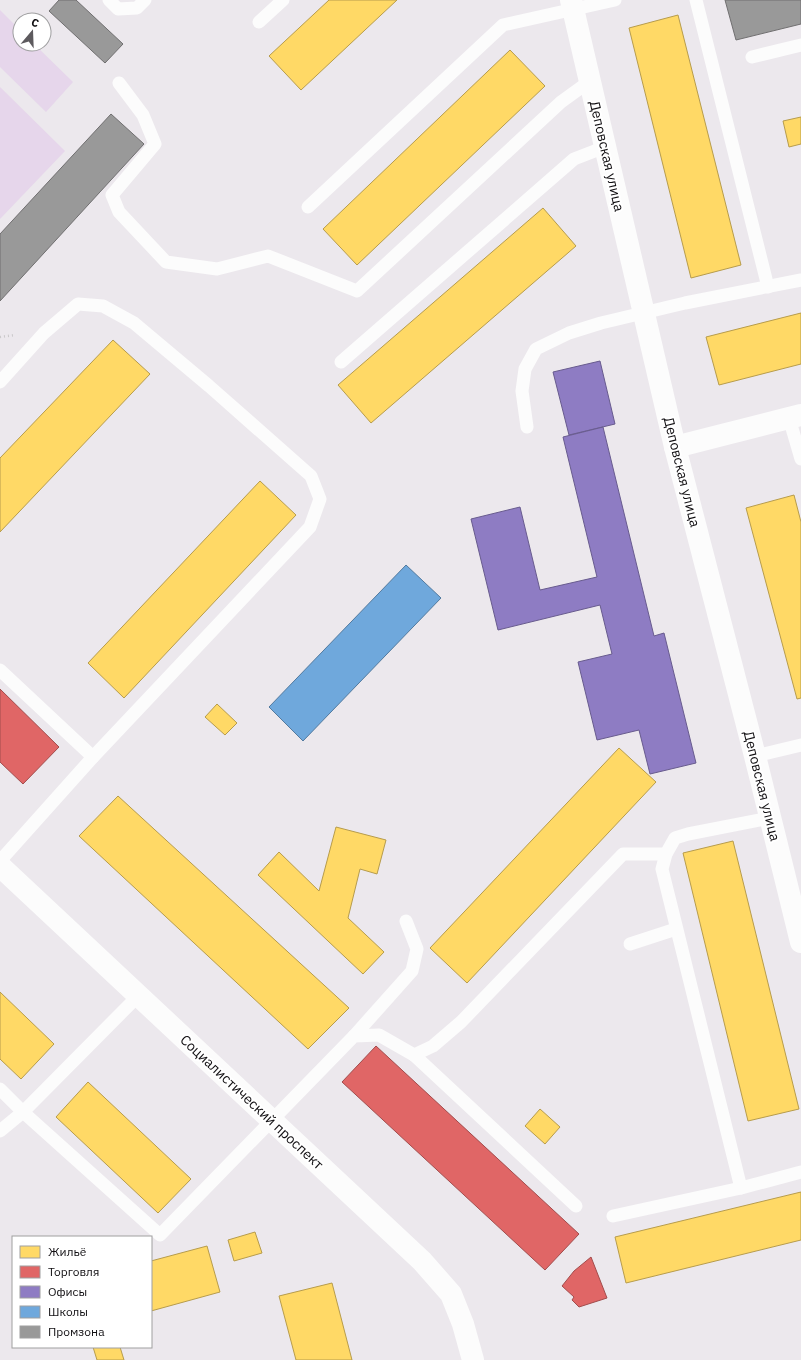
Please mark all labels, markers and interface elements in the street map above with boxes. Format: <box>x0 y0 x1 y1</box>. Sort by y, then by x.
north arrow <box>12 12 52 52</box>
text: С <box>30 15 41 30</box>
street label: Деповская улица <box>586 99 629 214</box>
street label: Деповская улица <box>660 415 705 530</box>
street label: Деповская улица <box>740 729 785 844</box>
street label: Социалистический проспект <box>177 1031 328 1174</box>
legend <box>12 1236 152 1348</box>
text: Жильё <box>48 1244 87 1259</box>
text: Торговля <box>48 1264 99 1279</box>
text: Офисы <box>48 1284 87 1299</box>
text: Школы <box>48 1304 88 1319</box>
text: Промзона <box>48 1324 105 1339</box>

